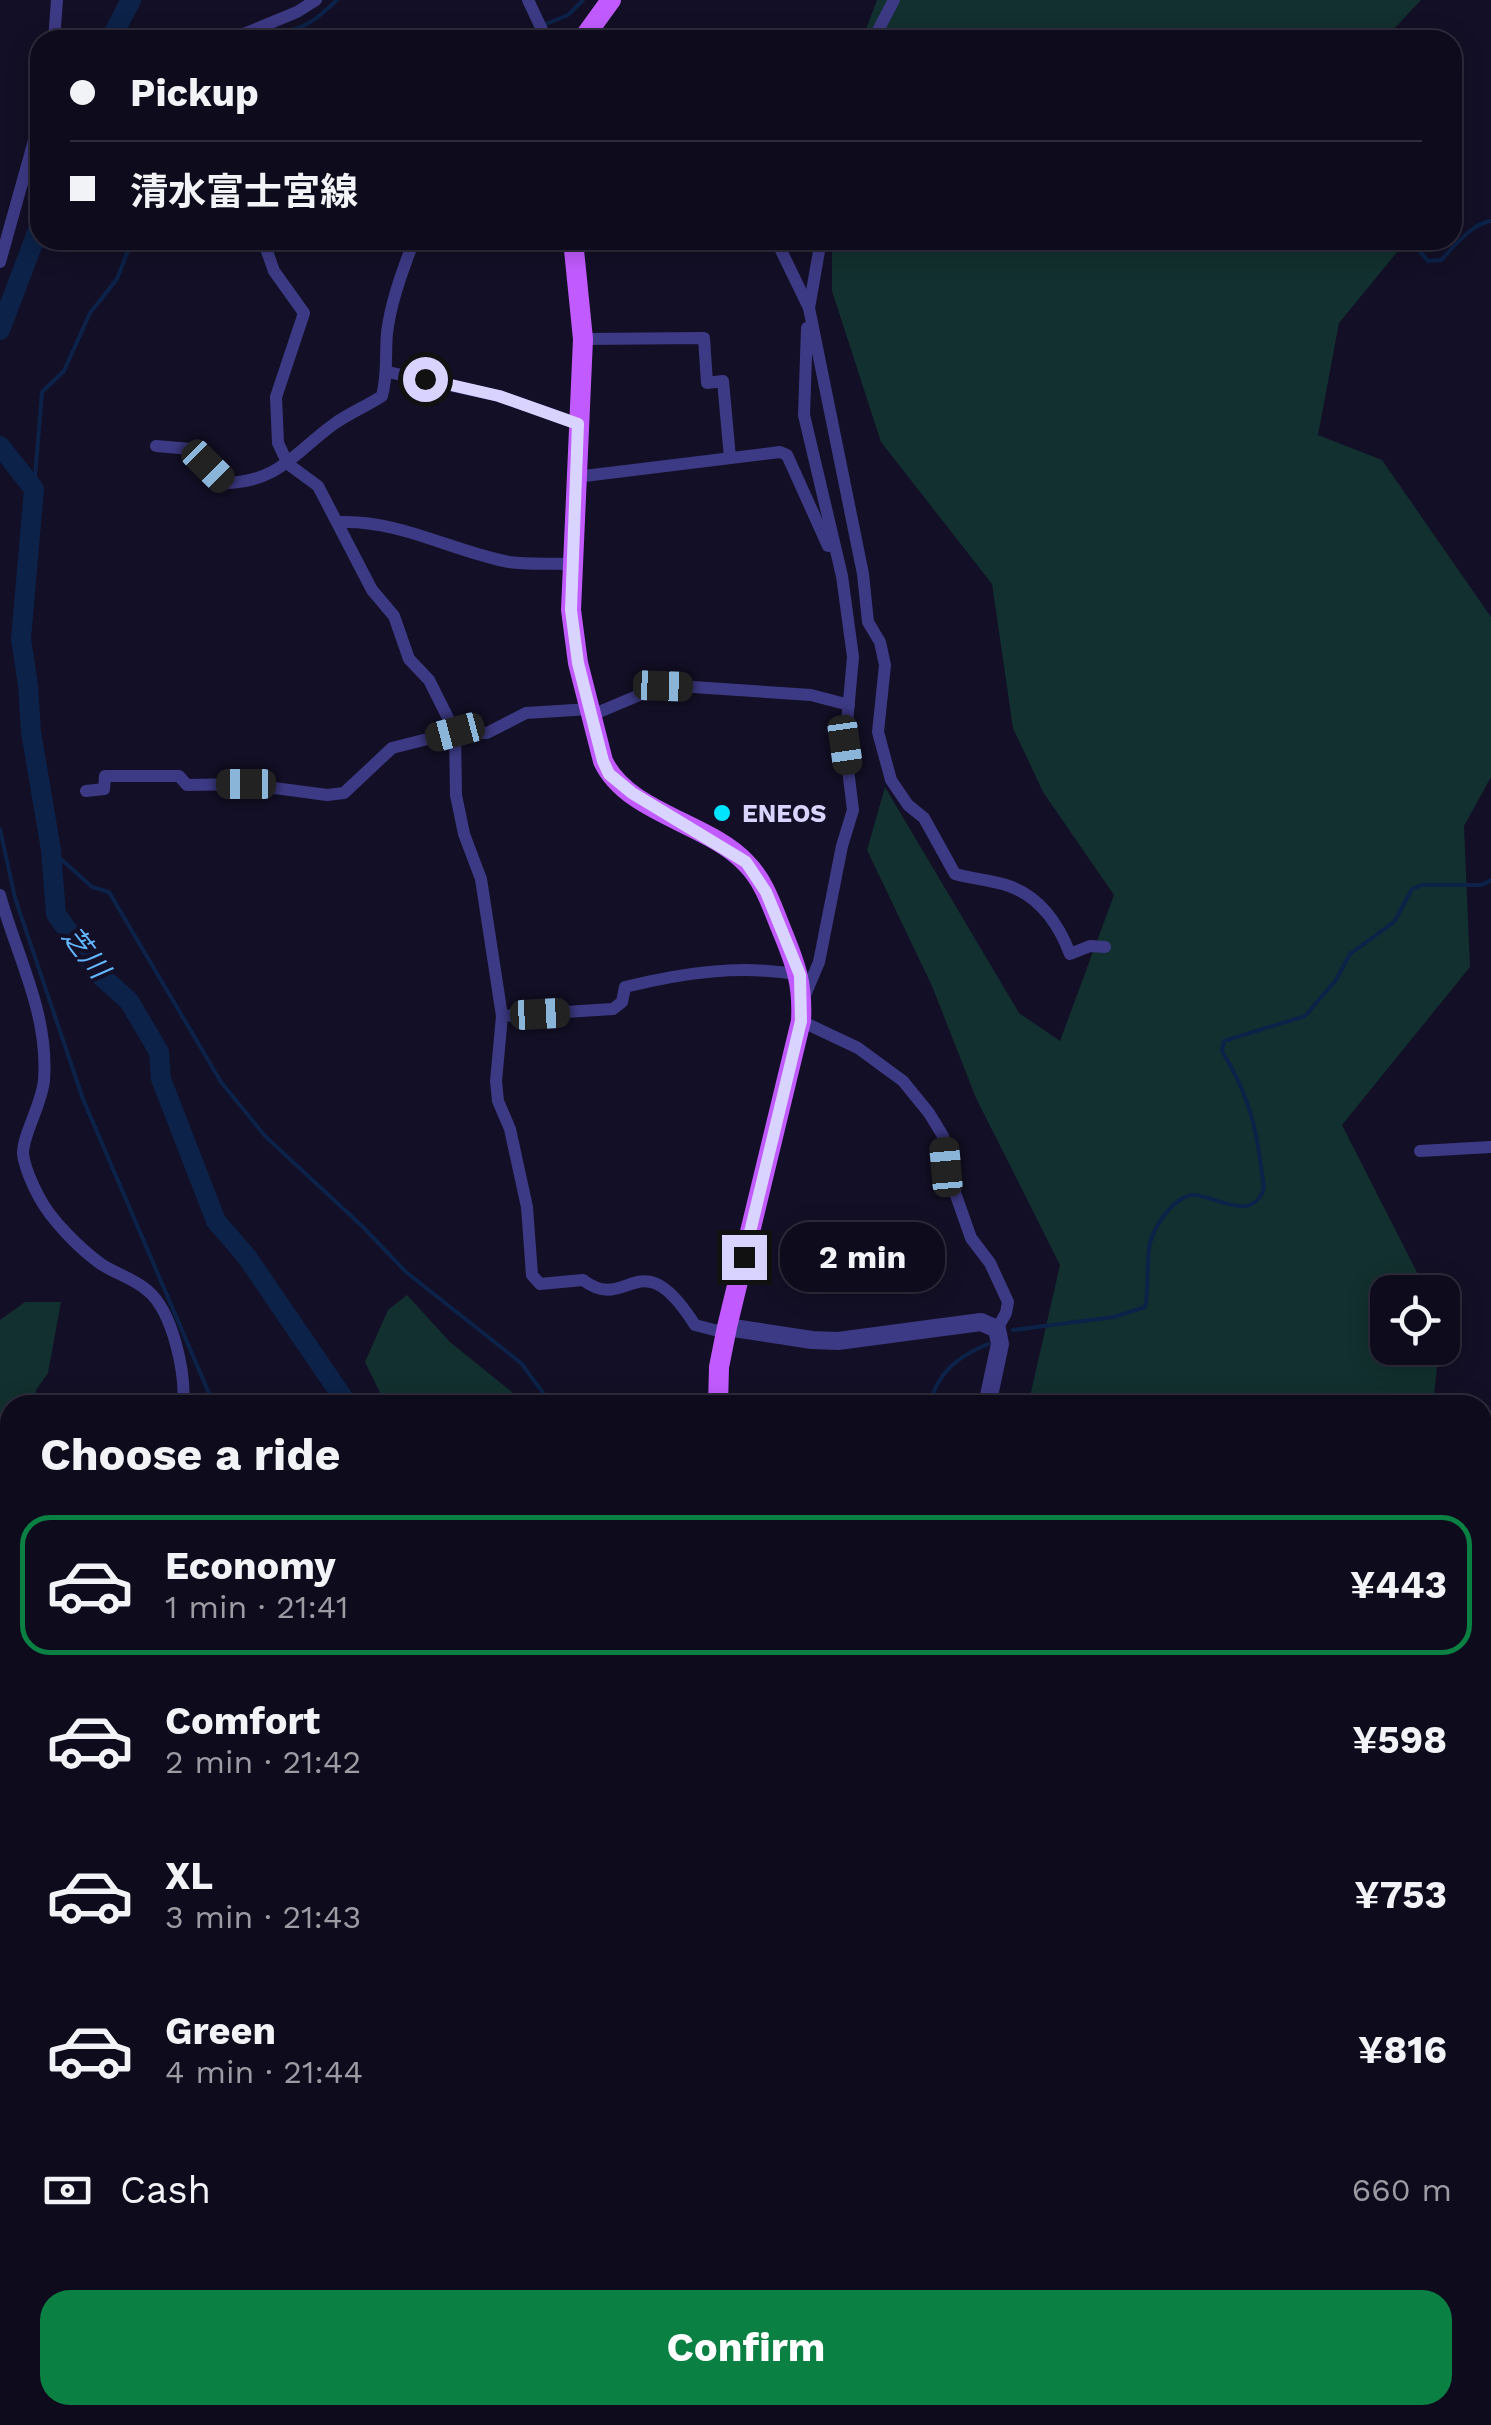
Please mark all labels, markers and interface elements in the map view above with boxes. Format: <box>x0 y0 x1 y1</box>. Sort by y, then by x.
text: Pickup <box>130 71 259 115</box>
text: 清水富士宮線 <box>130 170 358 214</box>
route start <box>403 357 448 402</box>
car <box>176 434 240 498</box>
car <box>632 670 694 702</box>
car <box>422 710 488 754</box>
car <box>826 713 864 777</box>
car <box>216 769 276 799</box>
place label: ENEOS <box>742 799 826 828</box>
marker: ENEOS <box>711 802 733 824</box>
water label: 芝川 <box>55 920 118 987</box>
car <box>509 997 571 1031</box>
car <box>928 1136 964 1198</box>
callout: 2 min <box>779 1222 944 1292</box>
route end <box>722 1235 767 1280</box>
text: 2 min <box>819 1238 906 1276</box>
map controls <box>1370 1275 1460 1365</box>
button: locate <box>1370 1275 1460 1365</box>
text: Choose a ride <box>40 1428 340 1481</box>
icon: car <box>45 1540 135 1630</box>
text: Economy <box>165 1544 336 1588</box>
text: ¥443 <box>1350 1563 1447 1607</box>
text: 1 min · 21:41 <box>165 1588 348 1626</box>
icon: car <box>45 1695 135 1785</box>
text: Comfort <box>165 1699 320 1743</box>
text: ¥598 <box>1352 1718 1447 1762</box>
text: 2 min · 21:42 <box>165 1743 361 1781</box>
icon: car <box>45 1850 135 1940</box>
text: XL <box>165 1854 213 1898</box>
text: ¥753 <box>1354 1873 1447 1917</box>
text: 3 min · 21:43 <box>165 1898 361 1936</box>
icon: car <box>45 2005 135 2095</box>
text: Green <box>165 2009 276 2053</box>
text: ¥816 <box>1358 2028 1447 2072</box>
text: 4 min · 21:44 <box>165 2053 363 2091</box>
icon: cash <box>40 2163 95 2218</box>
text: Cash <box>120 2168 211 2212</box>
text: 660 m <box>1352 2171 1452 2209</box>
button: Confirm <box>40 2290 1452 2405</box>

